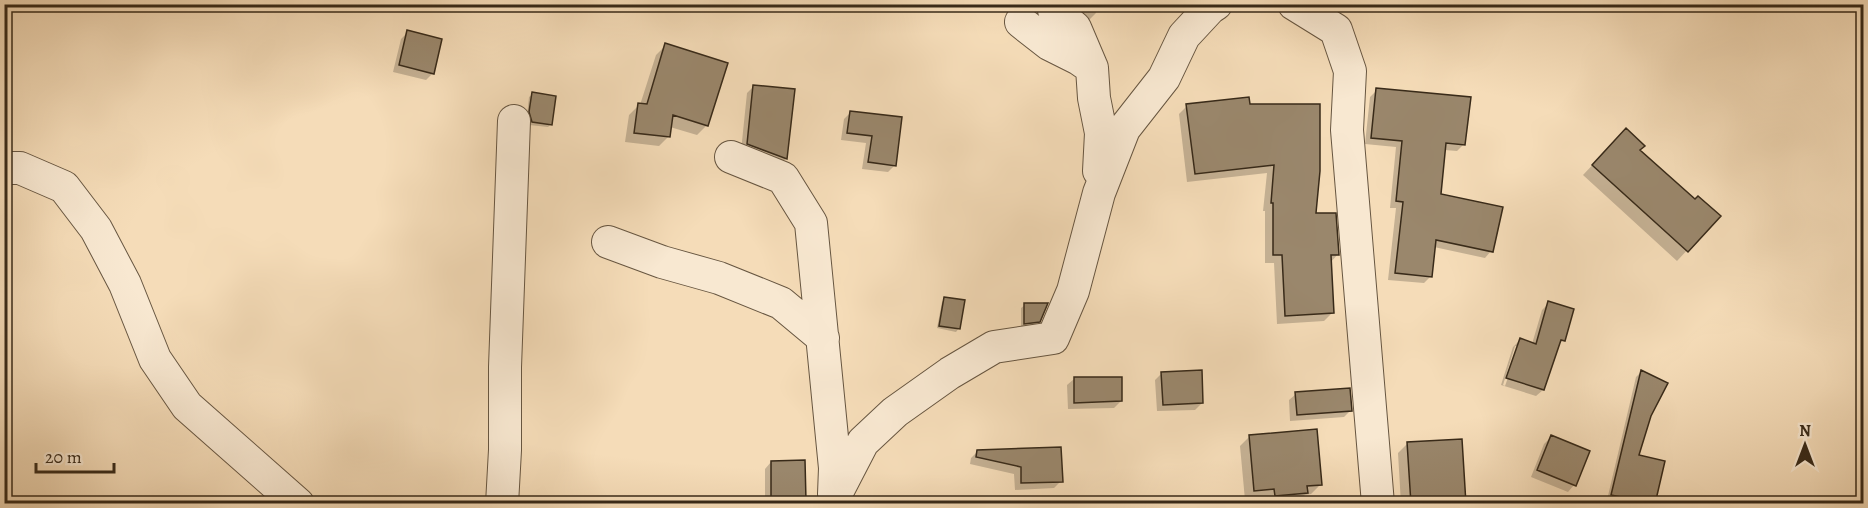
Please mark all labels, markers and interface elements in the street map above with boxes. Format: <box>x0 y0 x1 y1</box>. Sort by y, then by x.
north arrow <box>1775 415 1835 475</box>
text: N <box>1799 420 1811 442</box>
scale bar <box>36 436 114 474</box>
text: 20 m <box>45 445 82 469</box>

